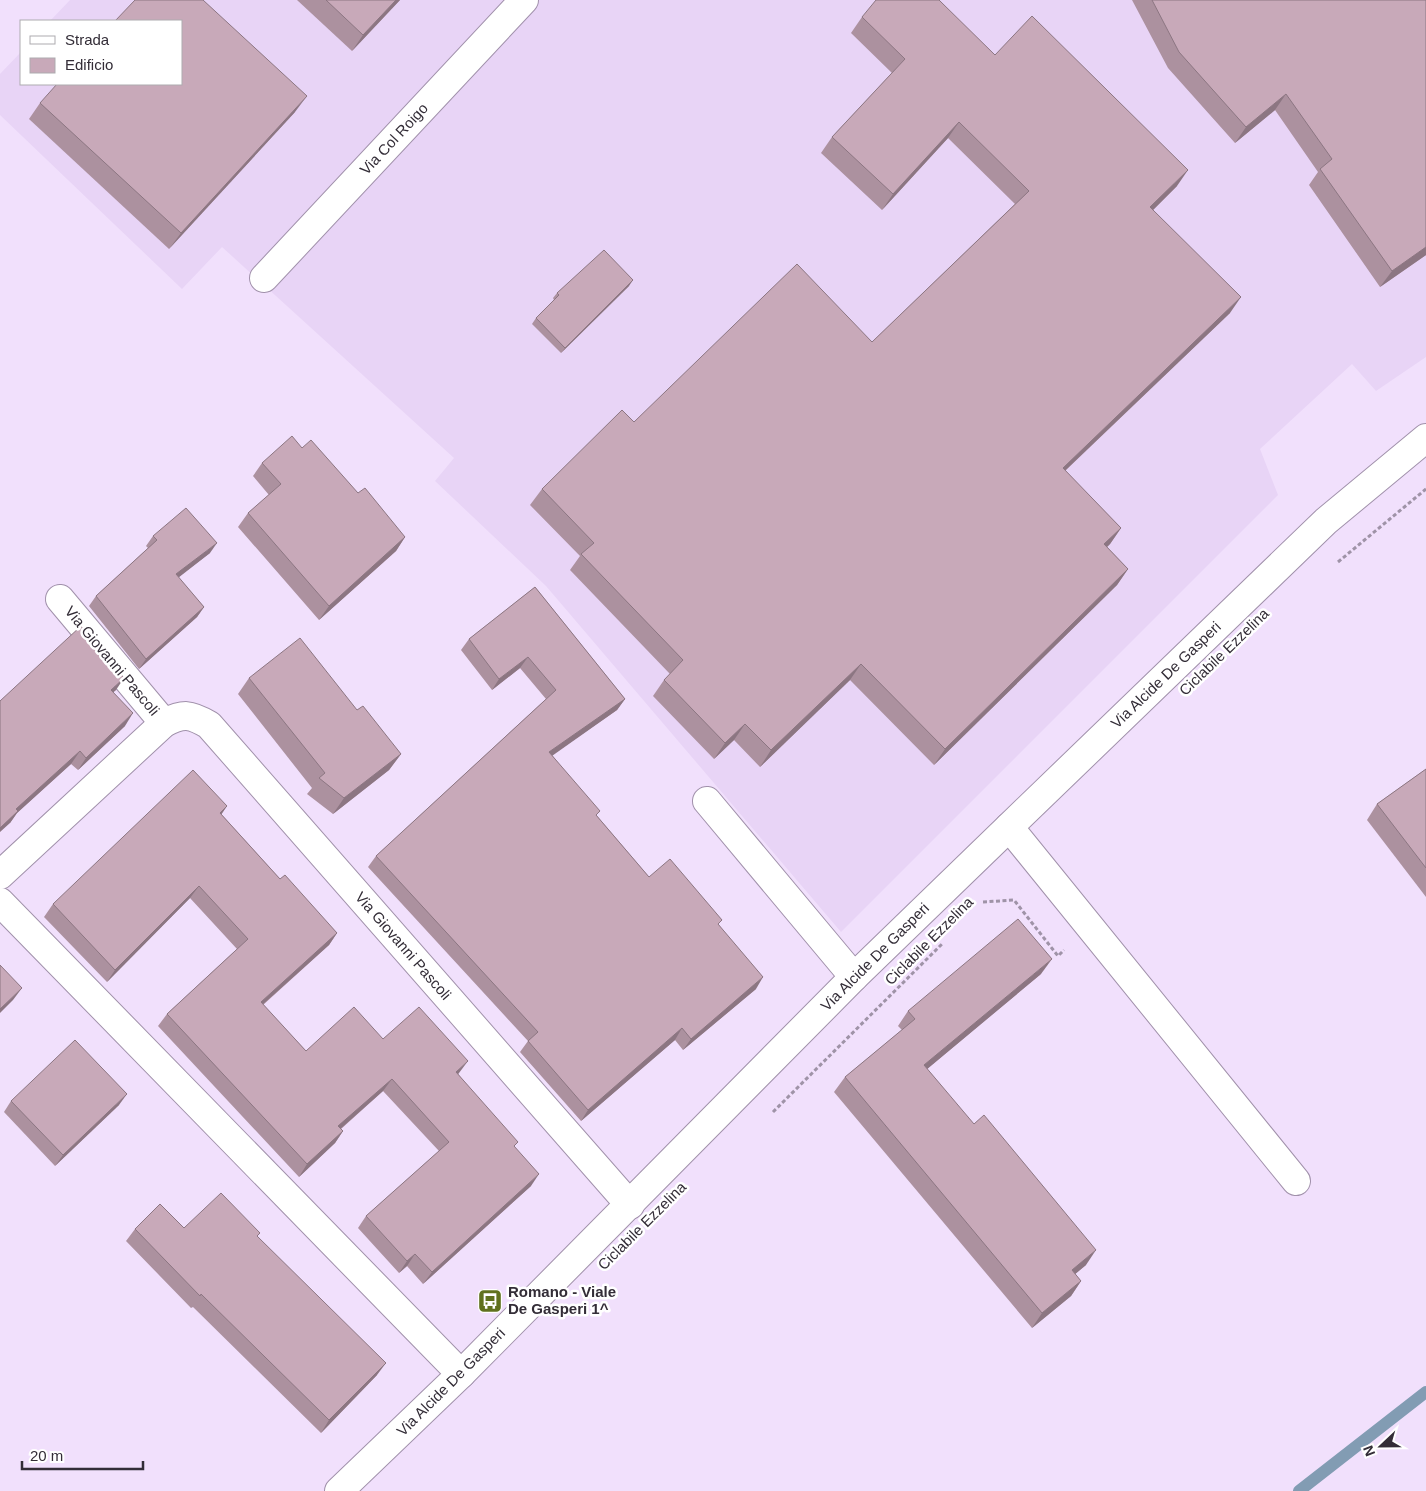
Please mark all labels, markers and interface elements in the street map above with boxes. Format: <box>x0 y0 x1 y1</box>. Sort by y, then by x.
legend <box>20 20 182 85</box>
text: Strada <box>65 31 110 48</box>
text: Edificio <box>65 56 113 73</box>
street label: Via Col Roigo <box>356 99 431 178</box>
street label: Via Giovanni Pascoli <box>62 603 163 719</box>
street label: Ciclabile Ezzelina <box>1175 604 1272 699</box>
street label: Via Alcide De Gasperi <box>1107 618 1224 731</box>
street label: Via Giovanni Pascoli <box>352 888 455 1003</box>
street label: Ciclabile Ezzelina <box>881 893 977 988</box>
street label: Via Alcide De Gasperi <box>817 899 932 1014</box>
street label: Ciclabile Ezzelina <box>594 1178 690 1273</box>
place label: Romano - Viale De Gasperi 1^ <box>508 1283 616 1317</box>
bus stop icon: Romano - Viale De Gasperi 1^ <box>477 1288 503 1314</box>
street label: Via Alcide De Gasperi <box>393 1324 508 1439</box>
north arrow <box>1356 1421 1406 1471</box>
scale bar <box>22 1438 144 1470</box>
text: N <box>1360 1443 1378 1459</box>
text: 20 m <box>30 1447 63 1464</box>

